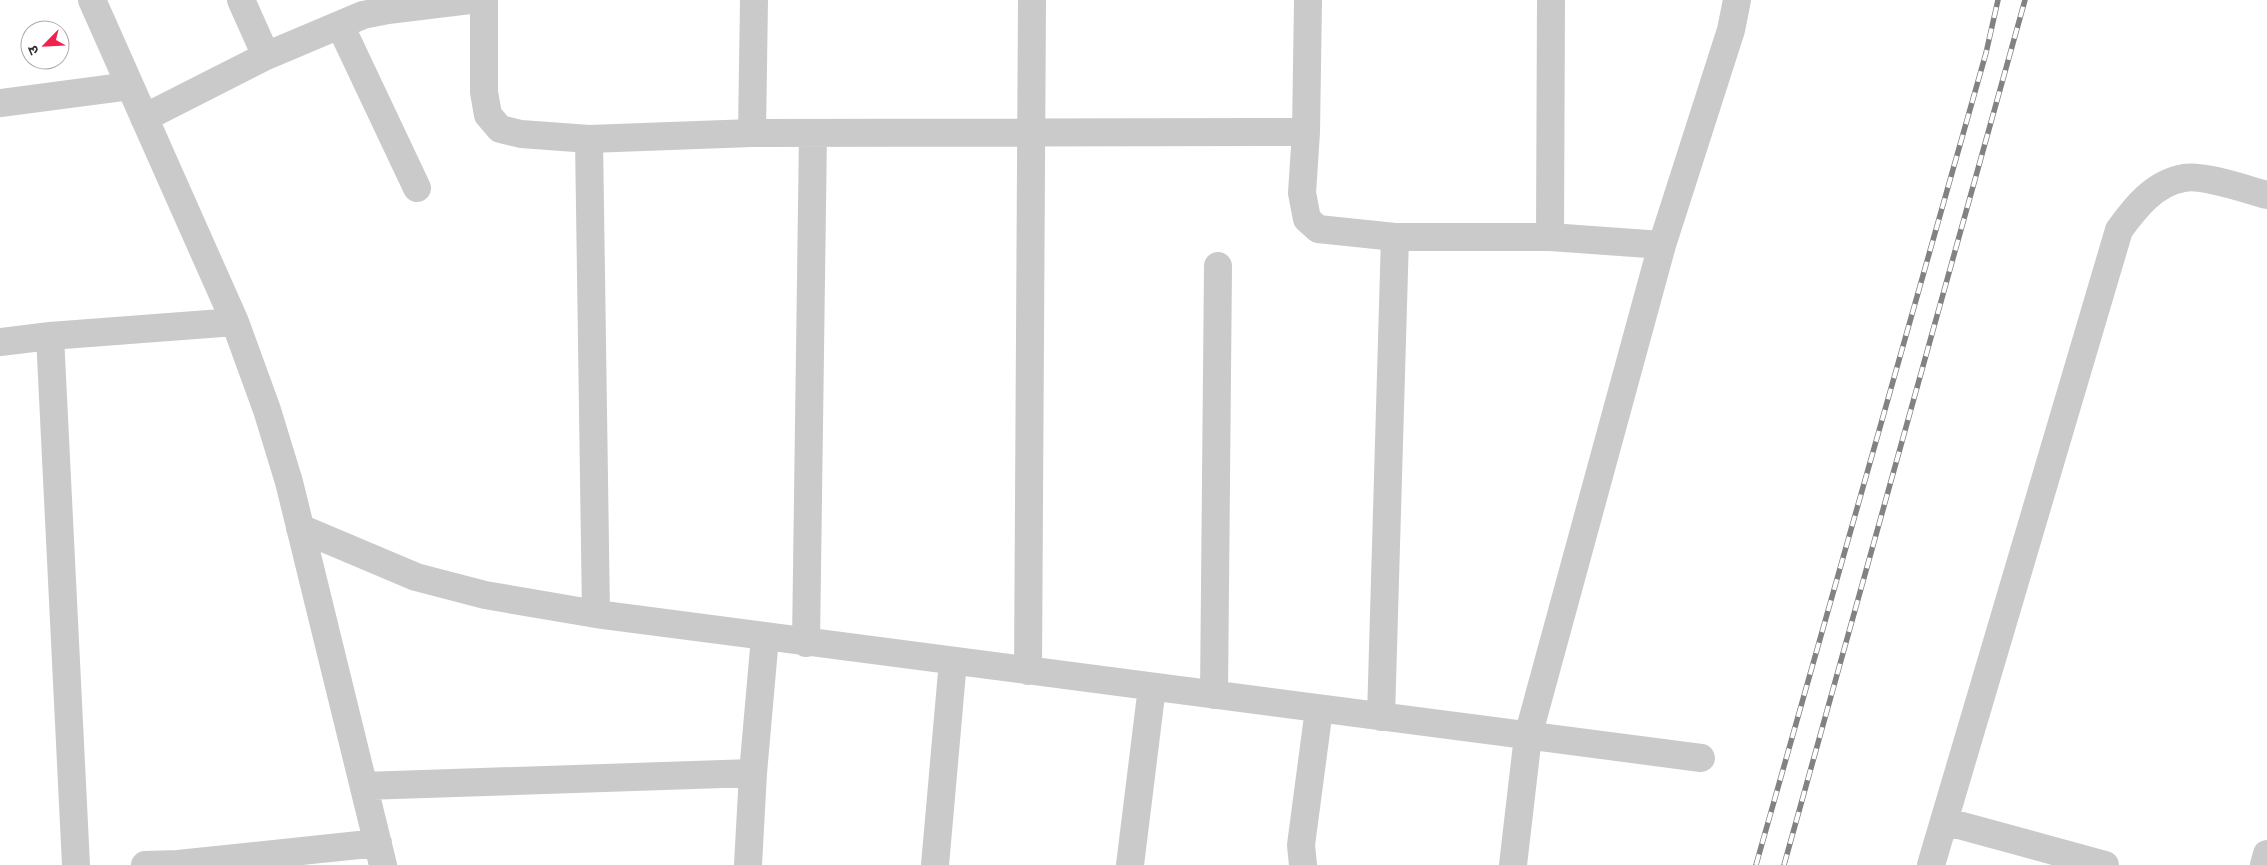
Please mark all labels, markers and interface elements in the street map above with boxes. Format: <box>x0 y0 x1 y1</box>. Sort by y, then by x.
north arrow <box>20 20 70 70</box>
text: उ <box>24 43 42 57</box>

